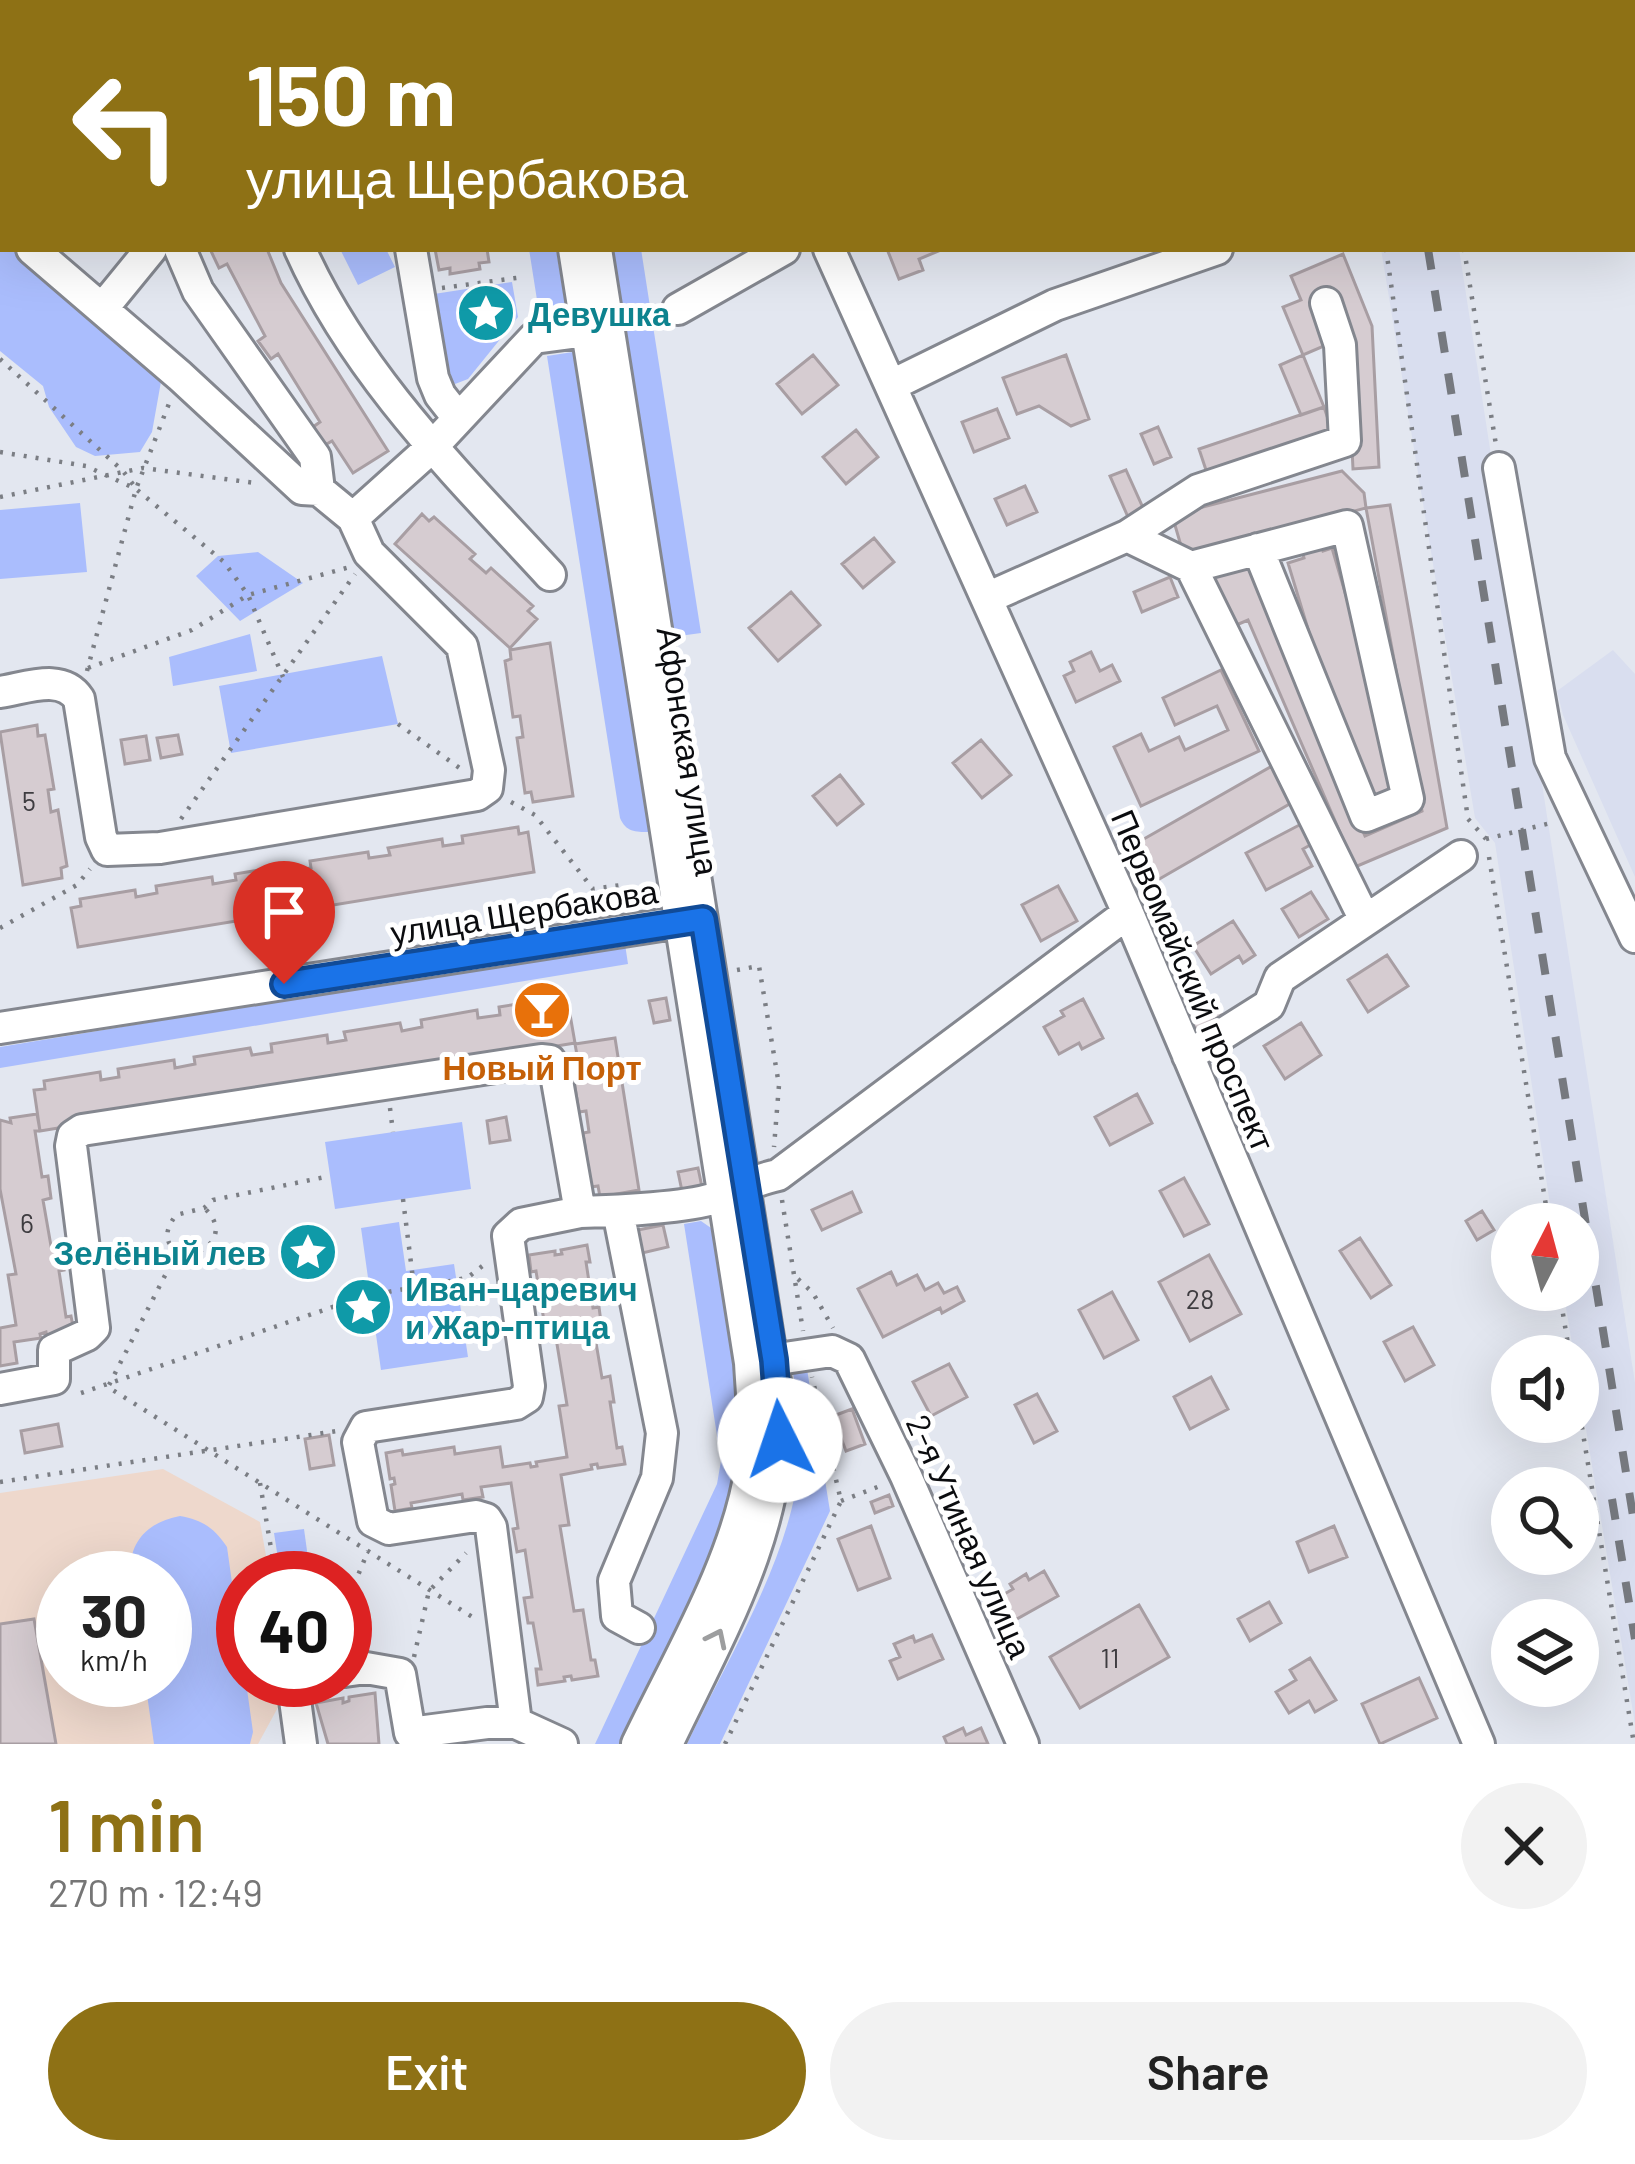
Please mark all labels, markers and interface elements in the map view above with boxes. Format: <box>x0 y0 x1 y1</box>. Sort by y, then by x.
text: 150 m <box>246 42 456 143</box>
icon: left <box>48 48 204 204</box>
text: улица Щербакова <box>246 144 688 209</box>
place icon: Девушка <box>455 282 517 344</box>
place label: Девушка <box>528 293 671 333</box>
street label: Афонская улица <box>650 624 729 879</box>
house number: 5 <box>22 784 36 816</box>
street label: Первомайский проспект <box>1104 803 1284 1157</box>
pin <box>233 861 335 984</box>
street label: улица Щербакова <box>387 870 661 952</box>
icon: arrive <box>251 879 317 945</box>
bar icon: Новый Порт <box>511 979 573 1041</box>
place label: Новый Порт <box>442 1047 642 1087</box>
north arrow <box>1491 1203 1599 1311</box>
map controls <box>1491 1203 1599 1707</box>
house number: 6 <box>20 1206 34 1238</box>
place icon: Зелёный лев <box>277 1221 339 1283</box>
place label: Зелёный лев <box>53 1232 266 1272</box>
place label: Иван-царевич и Жар-птица <box>405 1268 638 1346</box>
place icon: Иван-царевич и Жар-птица <box>332 1276 394 1338</box>
house number: 28 <box>1186 1282 1214 1314</box>
button: sound <box>1491 1335 1599 1443</box>
position arrow <box>717 1377 843 1503</box>
street label: 2-я Утиная улица <box>899 1408 1042 1664</box>
button: search <box>1491 1467 1599 1575</box>
speed limit sign: 40 <box>216 1551 372 1707</box>
text: 30 <box>81 1578 147 1650</box>
button: layers <box>1491 1599 1599 1707</box>
one-way arrow <box>703 1629 726 1650</box>
text: km/h <box>80 1641 148 1677</box>
house number: 11 <box>1101 1641 1119 1673</box>
text: 1 min <box>48 1780 205 1866</box>
button: close <box>1461 1783 1587 1909</box>
text: 270 m · 12:49 <box>48 1868 263 1915</box>
button: Exit <box>48 2002 806 2140</box>
button: Share <box>830 2002 1587 2140</box>

